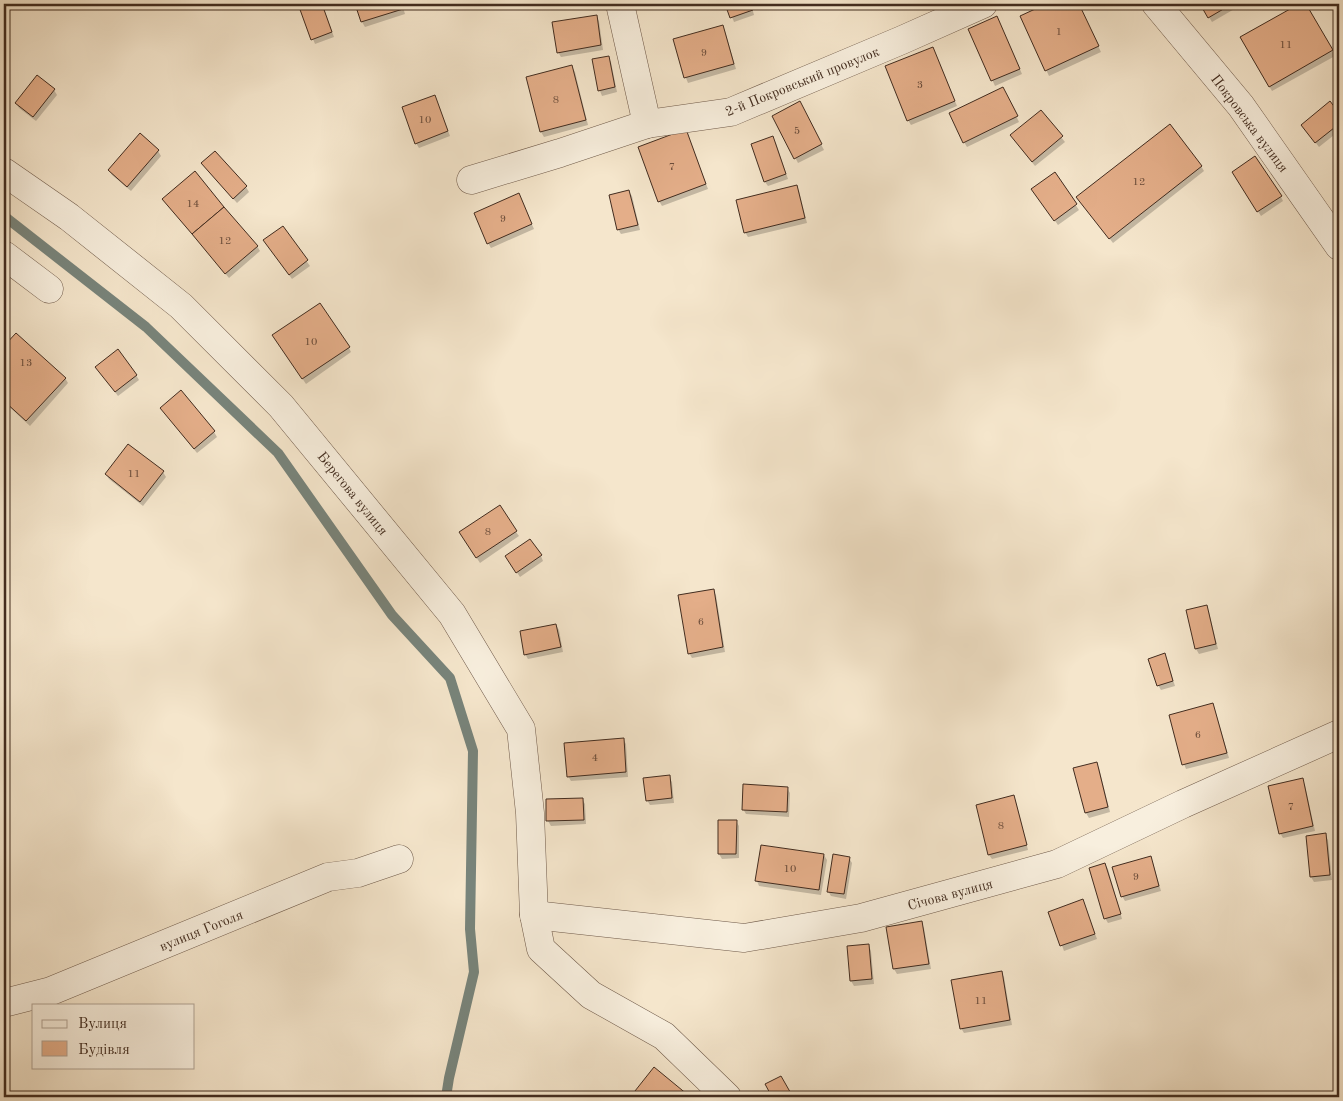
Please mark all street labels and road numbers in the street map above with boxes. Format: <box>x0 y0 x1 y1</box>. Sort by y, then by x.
street label: 2-й Покровський провулок <box>723 45 881 119</box>
street label: Покровська вулиця <box>1208 72 1290 175</box>
street label: Берегова вулиця <box>314 449 390 538</box>
street label: Січова вулиця <box>906 877 994 913</box>
street label: вулиця Гоголя <box>158 908 245 954</box>

